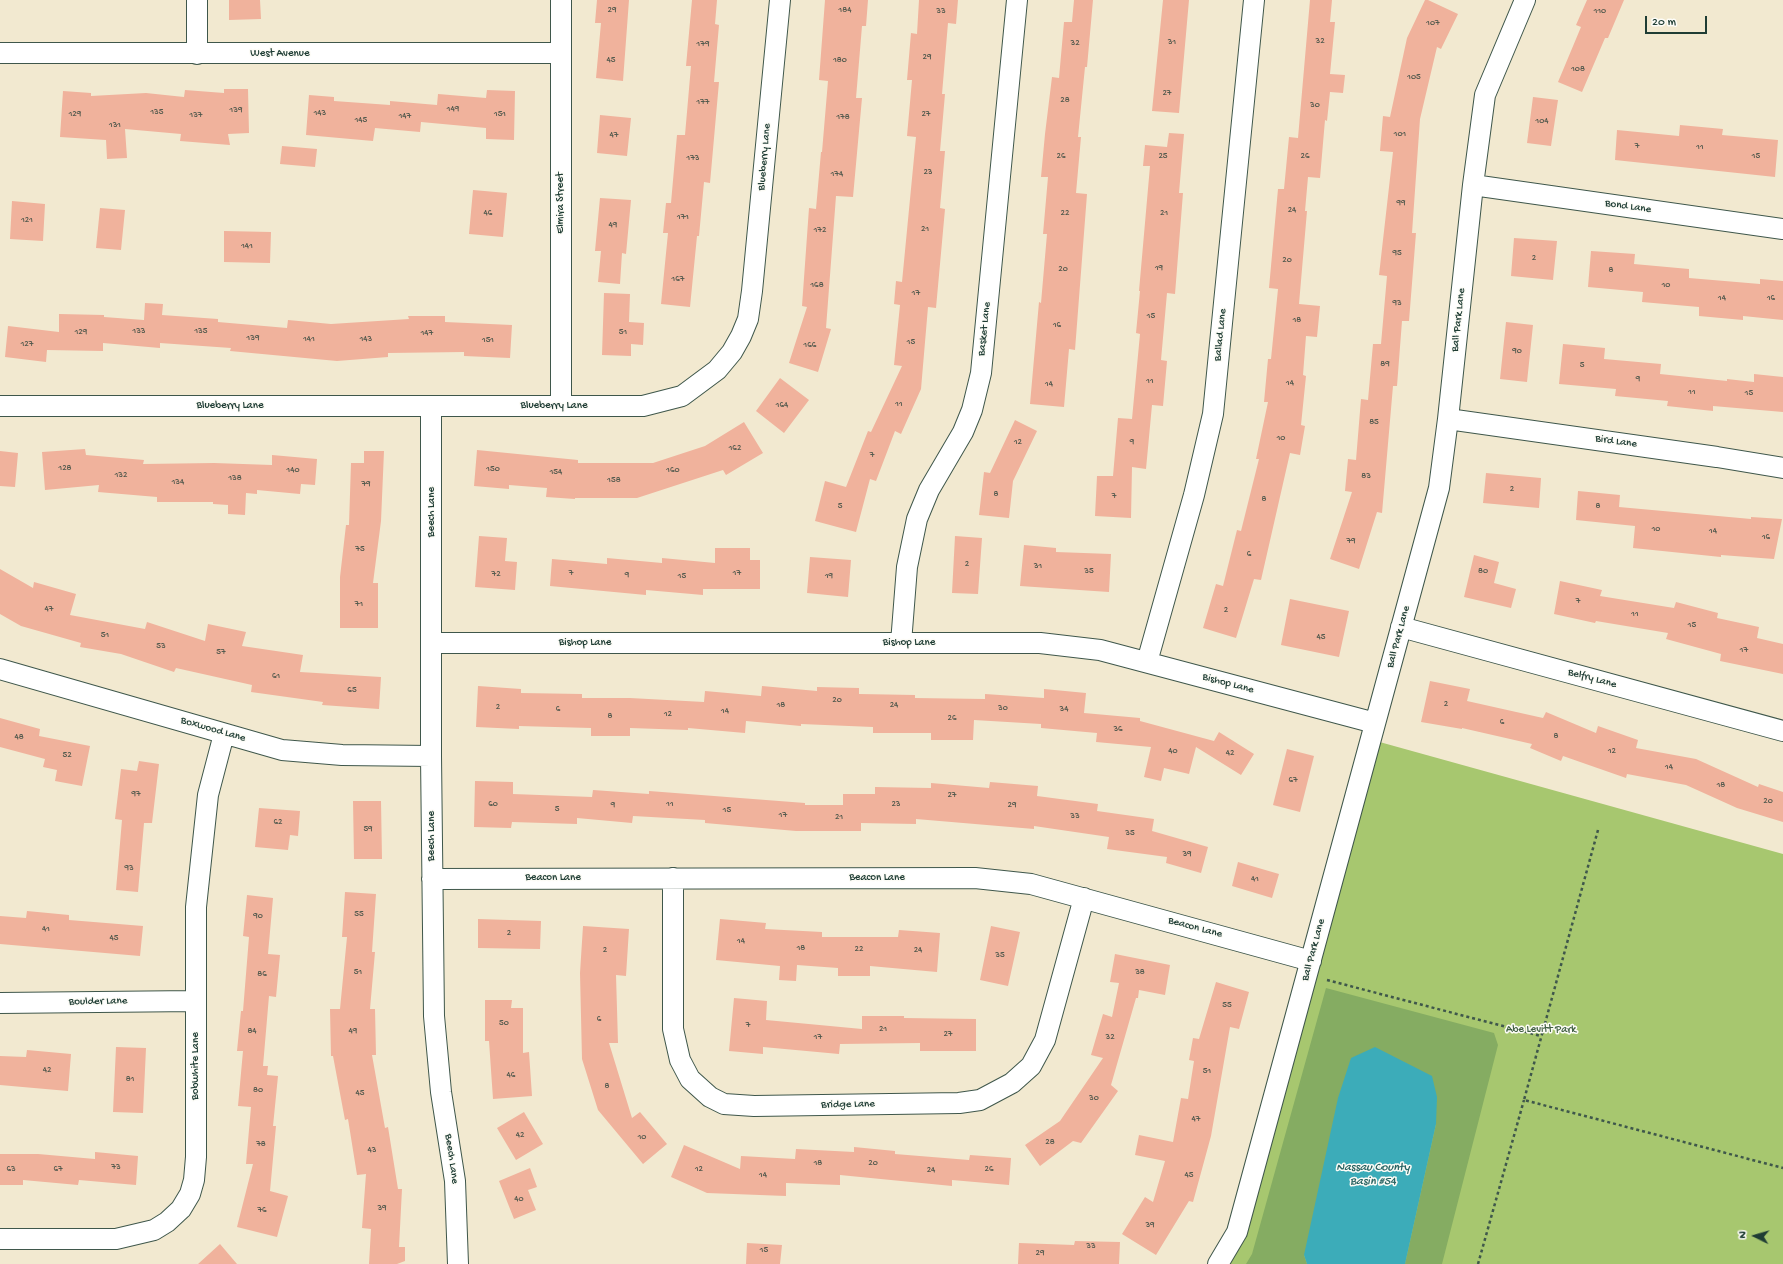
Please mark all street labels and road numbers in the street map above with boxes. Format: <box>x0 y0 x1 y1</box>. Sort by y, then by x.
street label: West Avenue <box>250 47 310 61</box>
street label: Blueberry Lane <box>755 123 775 191</box>
street label: Elmira Street <box>554 172 568 234</box>
street label: Bond Lane <box>1604 197 1652 217</box>
street label: Ball Park Lane <box>1449 288 1469 352</box>
street label: Basket Lane <box>976 301 994 357</box>
street label: Ballad Lane <box>1212 308 1230 362</box>
street label: Blueberry Lane <box>196 399 264 413</box>
street label: Blueberry Lane <box>520 399 588 413</box>
street label: Bird Lane <box>1594 433 1638 451</box>
street label: Beech Lane <box>425 487 439 537</box>
street label: Ball Park Lane <box>1384 604 1414 670</box>
street label: Bishop Lane <box>559 636 611 650</box>
street label: Bishop Lane <box>883 636 935 650</box>
street label: Belfry Lane <box>1566 666 1618 692</box>
street label: Bishop Lane <box>1201 671 1255 697</box>
street label: Boxwood Lane <box>179 714 247 746</box>
street label: Beech Lane <box>425 811 439 861</box>
street label: Beacon Lane <box>525 871 581 885</box>
street label: Beacon Lane <box>849 871 905 885</box>
street label: Beacon Lane <box>1166 914 1224 942</box>
street label: Ball Park Lane <box>1299 917 1329 983</box>
street label: Boulder Lane <box>69 995 127 1009</box>
street label: Bobwhite Lane <box>189 1032 203 1100</box>
street label: Bridge Lane <box>821 1098 875 1112</box>
street label: Beech Lane <box>441 1133 461 1185</box>

